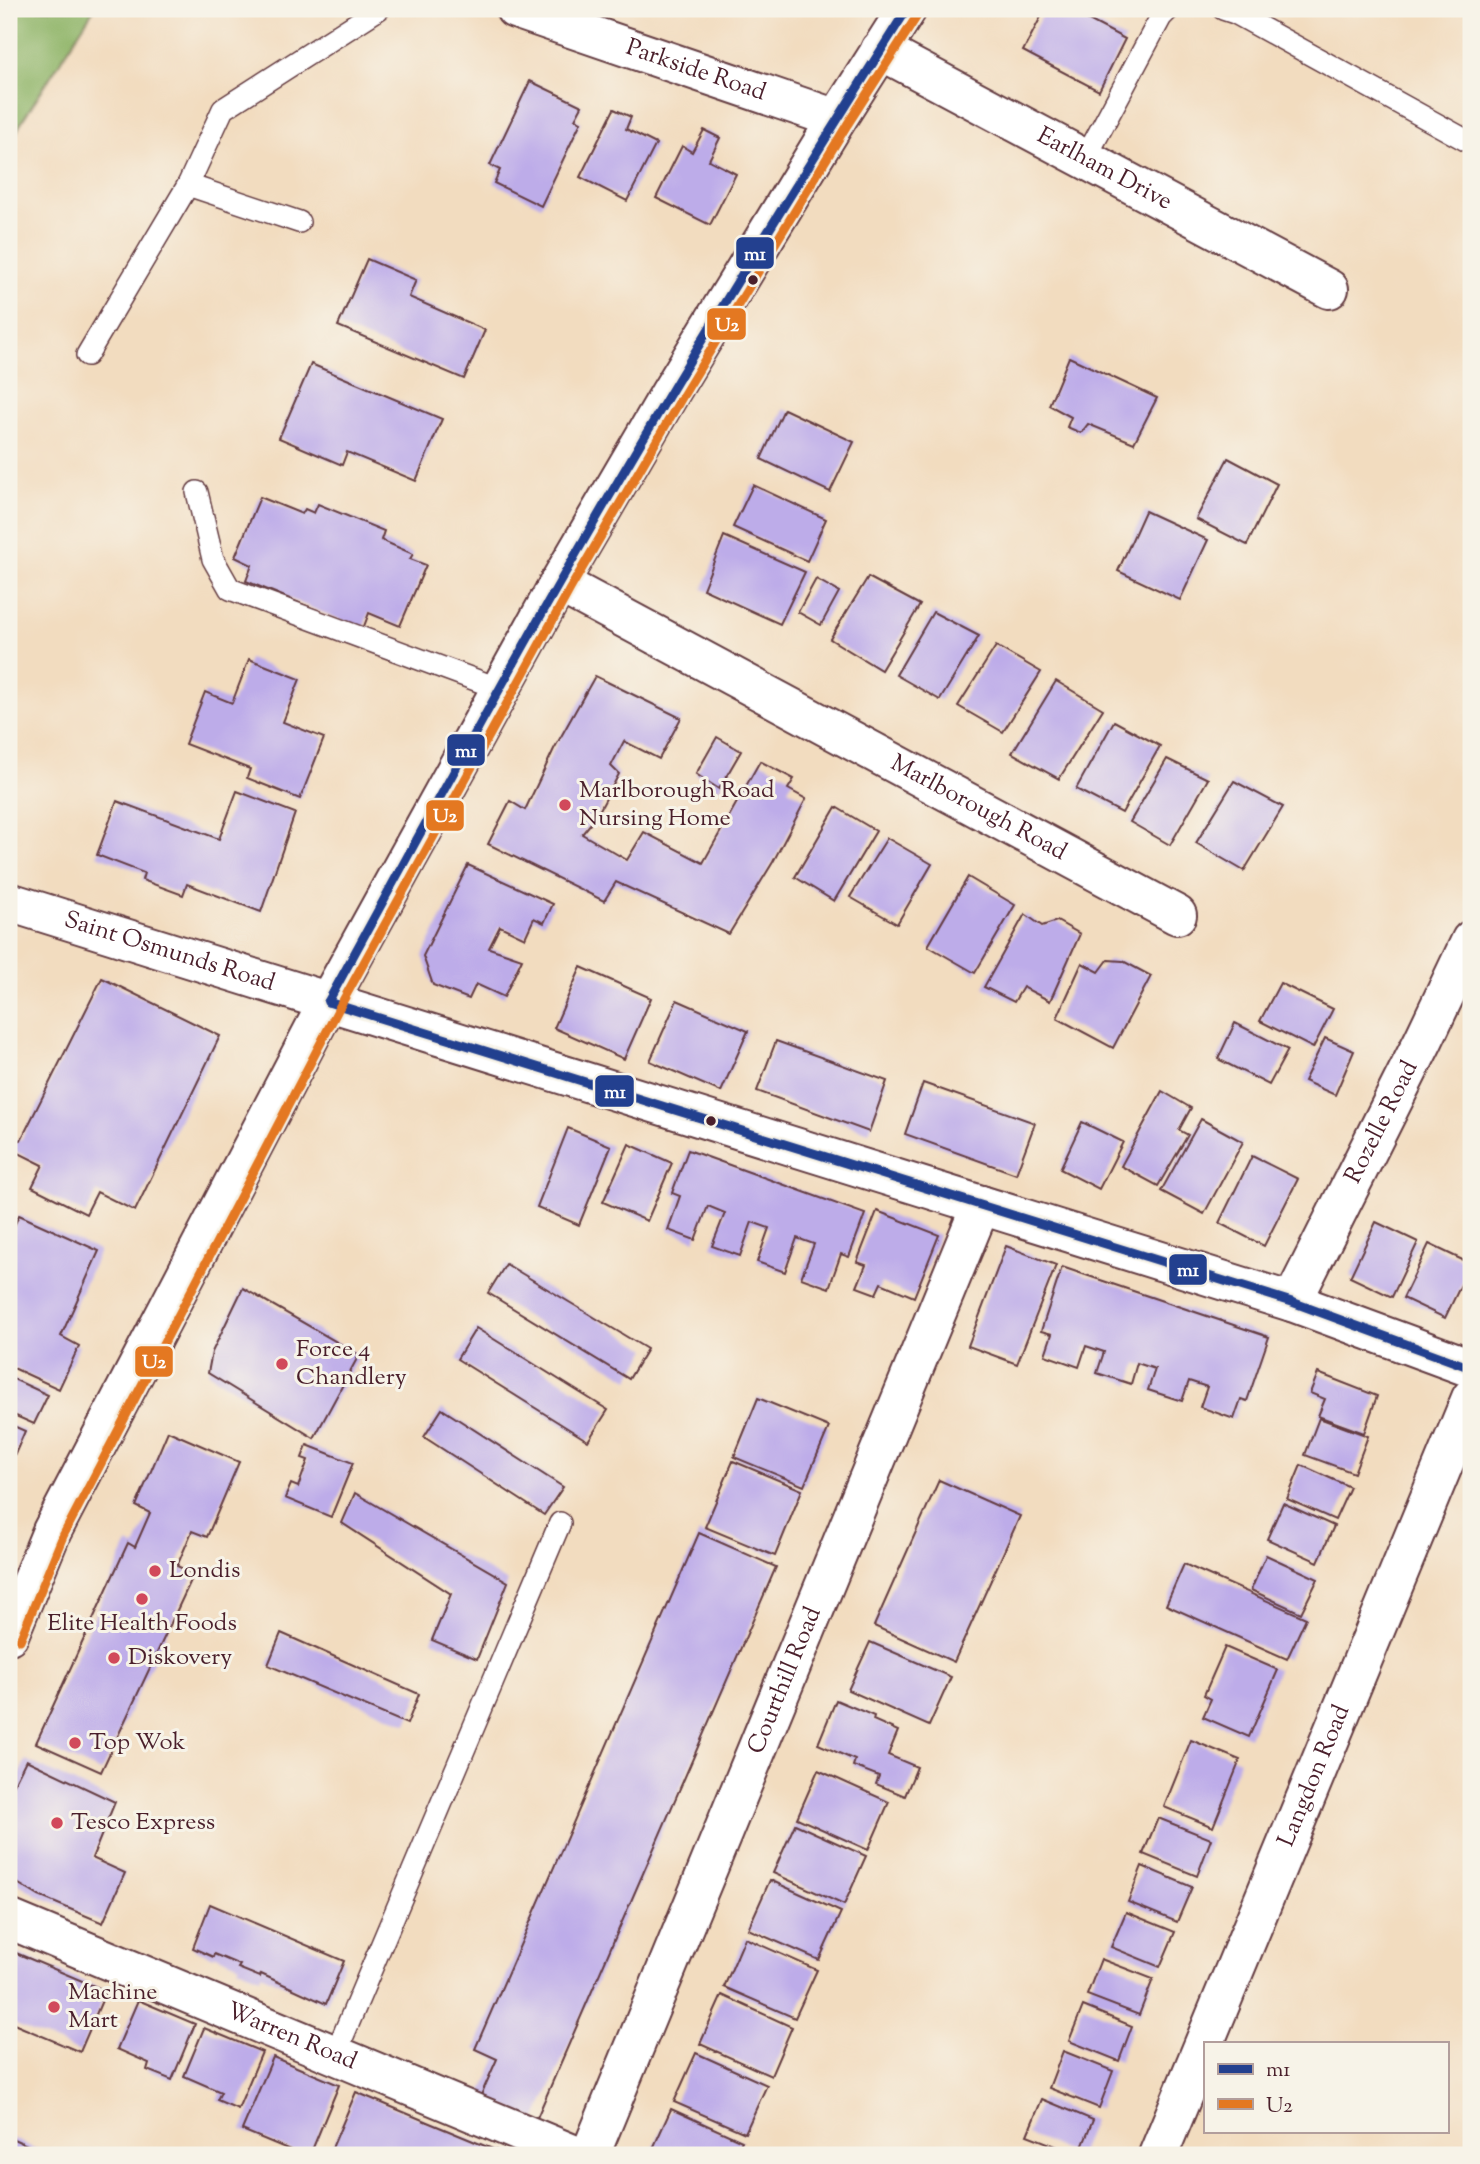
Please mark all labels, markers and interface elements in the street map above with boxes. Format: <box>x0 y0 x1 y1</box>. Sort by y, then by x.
street label: Parkside Road <box>621 31 771 111</box>
street label: Earlham Drive <box>1031 119 1178 219</box>
line badge: m1 <box>735 236 775 270</box>
text: m1 <box>744 242 767 269</box>
unlabelled marker <box>746 273 760 287</box>
line badge: U2 <box>706 307 747 341</box>
text: U2 <box>715 313 739 340</box>
line badge: m1 <box>446 733 486 767</box>
text: m1 <box>455 739 478 766</box>
street label: Marlborough Road <box>884 747 1073 870</box>
place label: Marlborough Road Nursing Home <box>579 774 775 836</box>
marker: Marlborough Road Nursing Home <box>557 797 573 813</box>
line badge: U2 <box>425 799 465 832</box>
text: U2 <box>433 804 457 831</box>
street label: Saint Osmunds Road <box>60 903 279 1001</box>
street label: Rozelle Road <box>1337 1055 1427 1190</box>
line badge: m1 <box>594 1074 635 1108</box>
text: m1 <box>604 1080 627 1107</box>
unlabelled marker <box>704 1114 718 1128</box>
line badge: m1 <box>1168 1253 1208 1286</box>
text: m1 <box>1177 1258 1200 1285</box>
place label: Force 4 Chandlery <box>296 1333 407 1395</box>
line badge: U2 <box>134 1345 174 1378</box>
text: U2 <box>142 1350 166 1377</box>
marker: Force 4 Chandlery <box>274 1356 290 1372</box>
place label: Londis <box>169 1554 240 1588</box>
marker: Londis <box>147 1563 163 1579</box>
marker: Elite Health Foods <box>134 1591 150 1607</box>
street label: Courthill Road <box>740 1601 831 1759</box>
place label: Elite Health Foods <box>47 1607 237 1641</box>
place label: Diskovery <box>128 1641 232 1675</box>
marker: Diskovery <box>106 1650 122 1666</box>
street label: Langdon Road <box>1270 1699 1359 1852</box>
place label: Top Wok <box>89 1726 185 1760</box>
marker: Top Wok <box>67 1735 83 1751</box>
place label: Tesco Express <box>71 1806 215 1840</box>
marker: Tesco Express <box>49 1815 65 1831</box>
place label: Machine Mart <box>68 1976 158 2038</box>
street label: Warren Road <box>221 1994 362 2079</box>
marker: Machine Mart <box>46 1999 62 2015</box>
legend <box>1204 2042 1448 2132</box>
text: m1 <box>1266 2056 1291 2086</box>
text: U2 <box>1266 2092 1293 2122</box>

